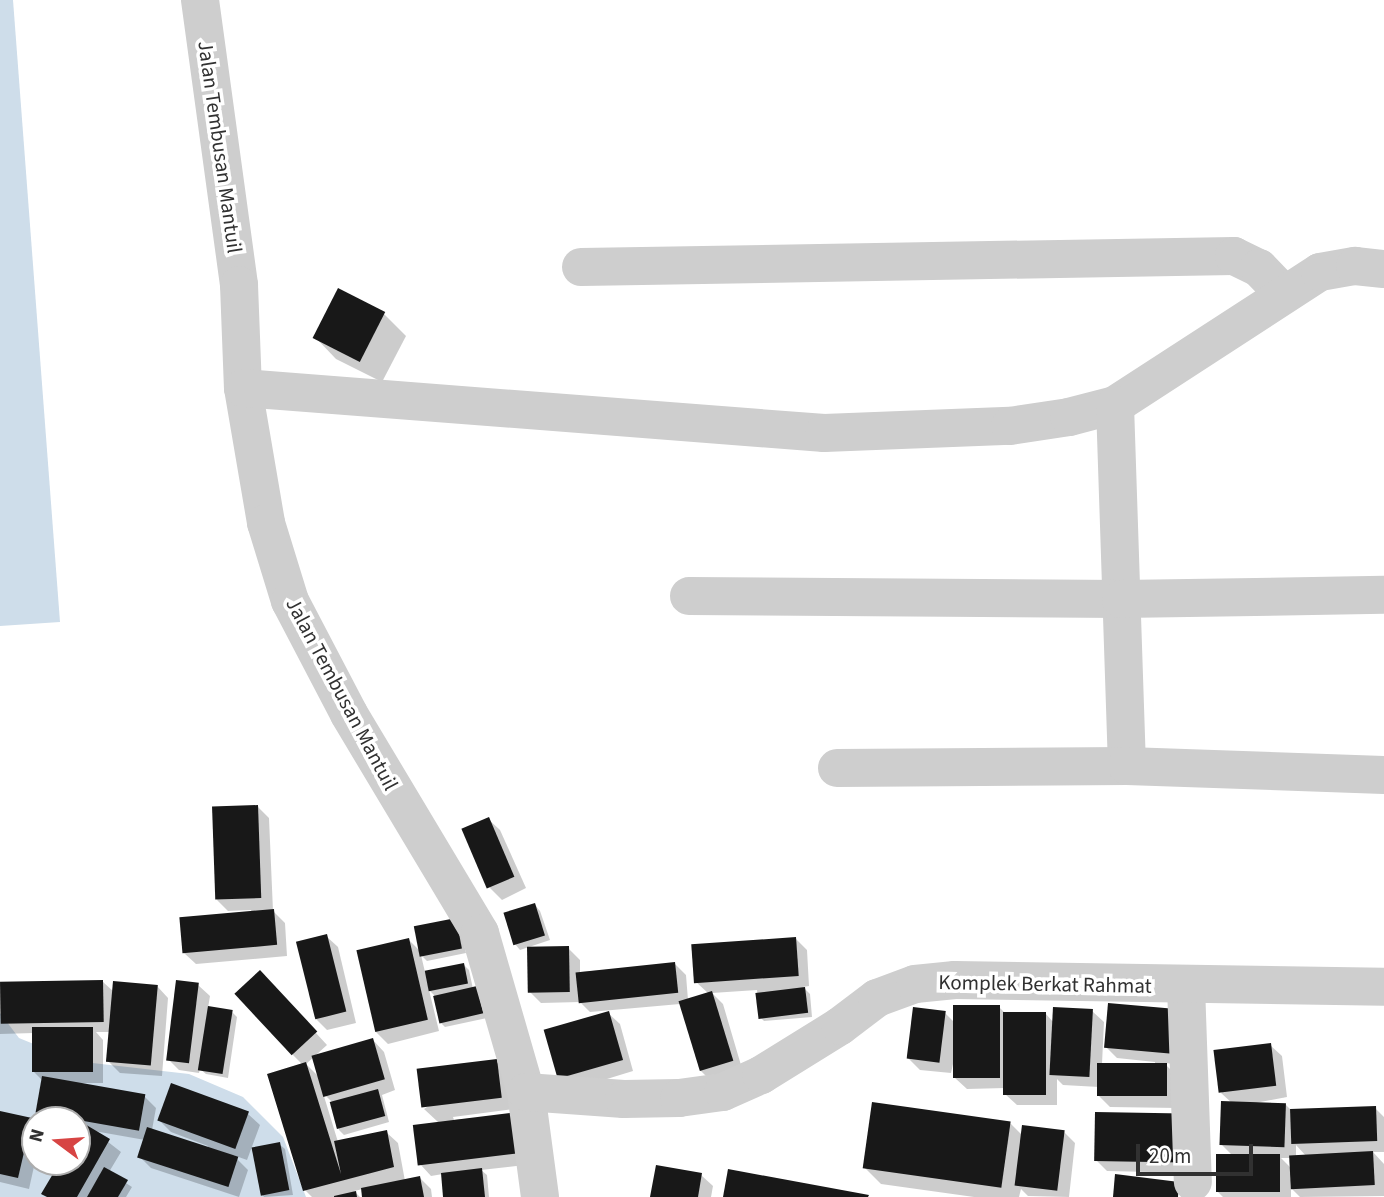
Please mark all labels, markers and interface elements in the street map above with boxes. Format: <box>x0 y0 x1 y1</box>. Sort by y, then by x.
street label: Jalan Tembusan Mantuil <box>193 39 247 255</box>
street label: Jalan Tembusan Mantuil <box>281 593 403 795</box>
street label: Komplek Berkat Rahmat <box>938 970 1152 998</box>
north arrow <box>21 1106 91 1176</box>
text: N <box>23 1126 52 1145</box>
scale bar <box>1139 1130 1256 1174</box>
text: 20 m <box>1149 1141 1191 1171</box>

